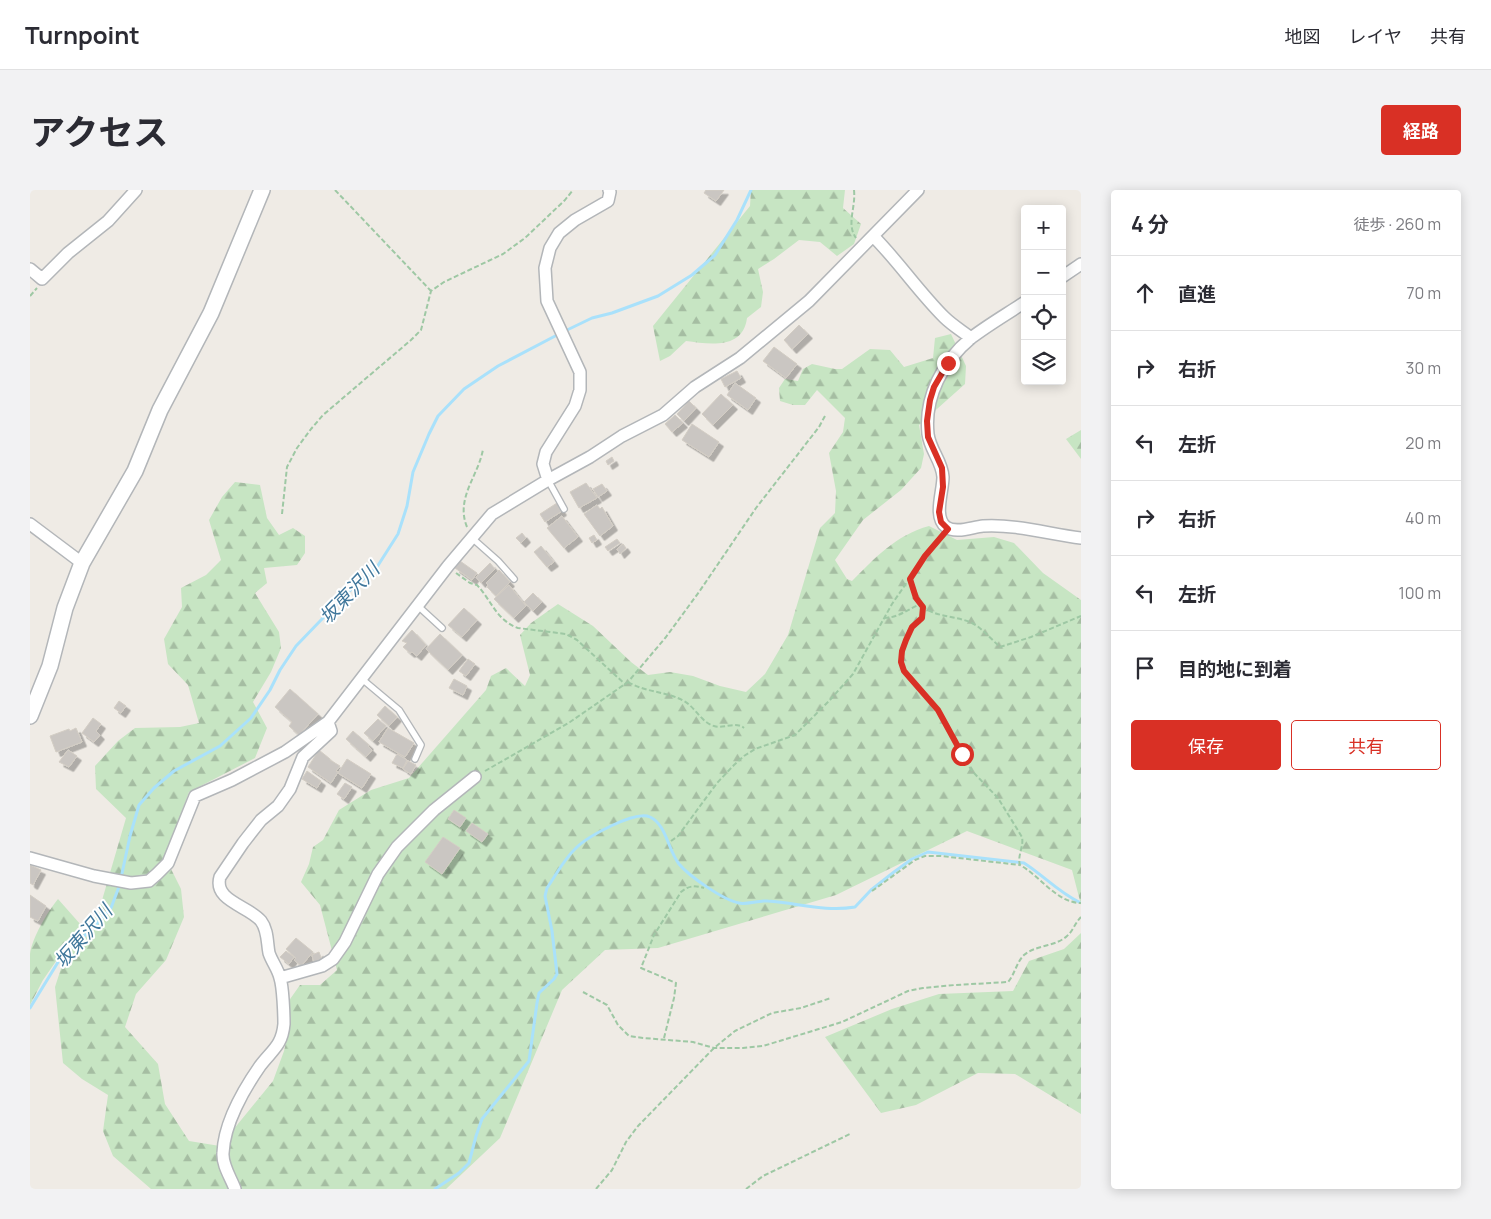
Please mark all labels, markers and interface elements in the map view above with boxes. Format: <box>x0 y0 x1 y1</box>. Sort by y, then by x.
text: Turnpoint <box>25 18 140 51</box>
text: 地図 <box>1285 24 1321 48</box>
text: レイヤ <box>1349 24 1402 48</box>
text: 共有 <box>1430 24 1466 48</box>
button: 経路 <box>1381 105 1461 155</box>
text: アクセス <box>30 108 168 156</box>
map controls <box>1021 205 1066 385</box>
button: + <box>1021 205 1066 250</box>
text: 4 分 <box>1131 210 1169 238</box>
text: 徒歩 · 260 m <box>1353 213 1441 235</box>
button: − <box>1021 250 1066 295</box>
icon: ahead <box>1131 279 1159 307</box>
text: 直進 <box>1178 281 1216 307</box>
text: 70 m <box>1406 282 1441 304</box>
button: locate <box>1021 295 1066 340</box>
button: layers <box>1021 340 1066 385</box>
route end <box>937 352 960 375</box>
icon: right <box>1131 354 1159 382</box>
text: 右折 <box>1178 356 1216 382</box>
text: 30 m <box>1406 357 1441 379</box>
icon: left <box>1131 429 1159 457</box>
text: 左折 <box>1178 431 1216 457</box>
text: 20 m <box>1405 432 1441 454</box>
icon: right <box>1131 504 1159 532</box>
text: 右折 <box>1178 506 1216 532</box>
text: 40 m <box>1405 507 1441 529</box>
water label: 坂東沢川 <box>313 555 386 629</box>
icon: left <box>1131 579 1159 607</box>
text: 左折 <box>1178 581 1216 607</box>
text: 100 m <box>1398 582 1441 604</box>
icon: arrive <box>1131 654 1159 682</box>
text: 目的地に到着 <box>1178 656 1292 682</box>
button: 保存 <box>1131 720 1281 770</box>
button: 共有 <box>1291 720 1441 770</box>
route start <box>951 743 974 766</box>
water label: 坂東沢川 <box>48 897 119 973</box>

